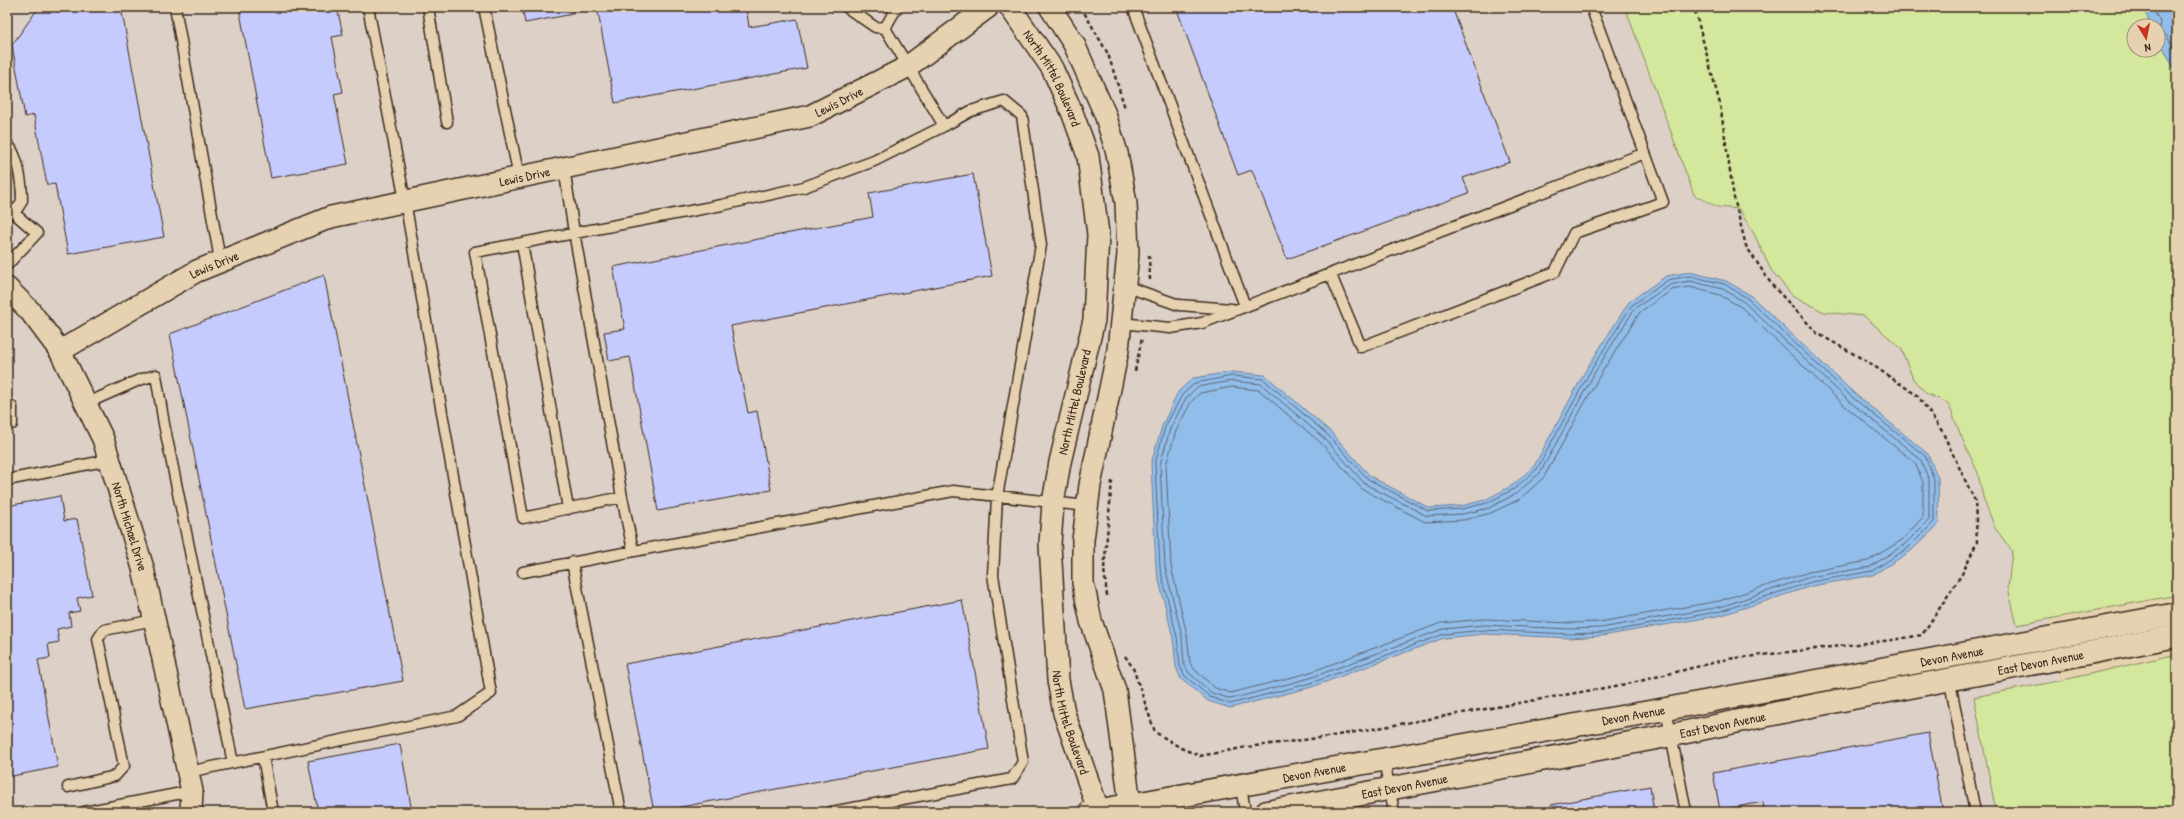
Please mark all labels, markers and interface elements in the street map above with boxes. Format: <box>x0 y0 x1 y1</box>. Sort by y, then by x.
north arrow <box>2126 18 2166 58</box>
street label: North Mittel Boulevard <box>1019 26 1085 129</box>
text: N <box>2143 40 2152 55</box>
street label: Lewis Drive <box>812 82 866 121</box>
street label: Lewis Drive <box>498 162 552 190</box>
street label: Lewis Drive <box>186 246 241 283</box>
street label: North Mittel Boulevard <box>1053 348 1095 456</box>
street label: North Michael Drive <box>108 480 152 573</box>
street label: Devon Avenue <box>1919 641 1985 671</box>
street label: East Devon Avenue <box>1996 645 2085 679</box>
street label: North Mittel Boulevard <box>1048 670 1094 777</box>
street label: Devon Avenue <box>1600 700 1666 729</box>
street label: East Devon Avenue <box>1678 707 1767 742</box>
street label: Devon Avenue <box>1281 757 1347 786</box>
street label: East Devon Avenue <box>1360 769 1449 803</box>

